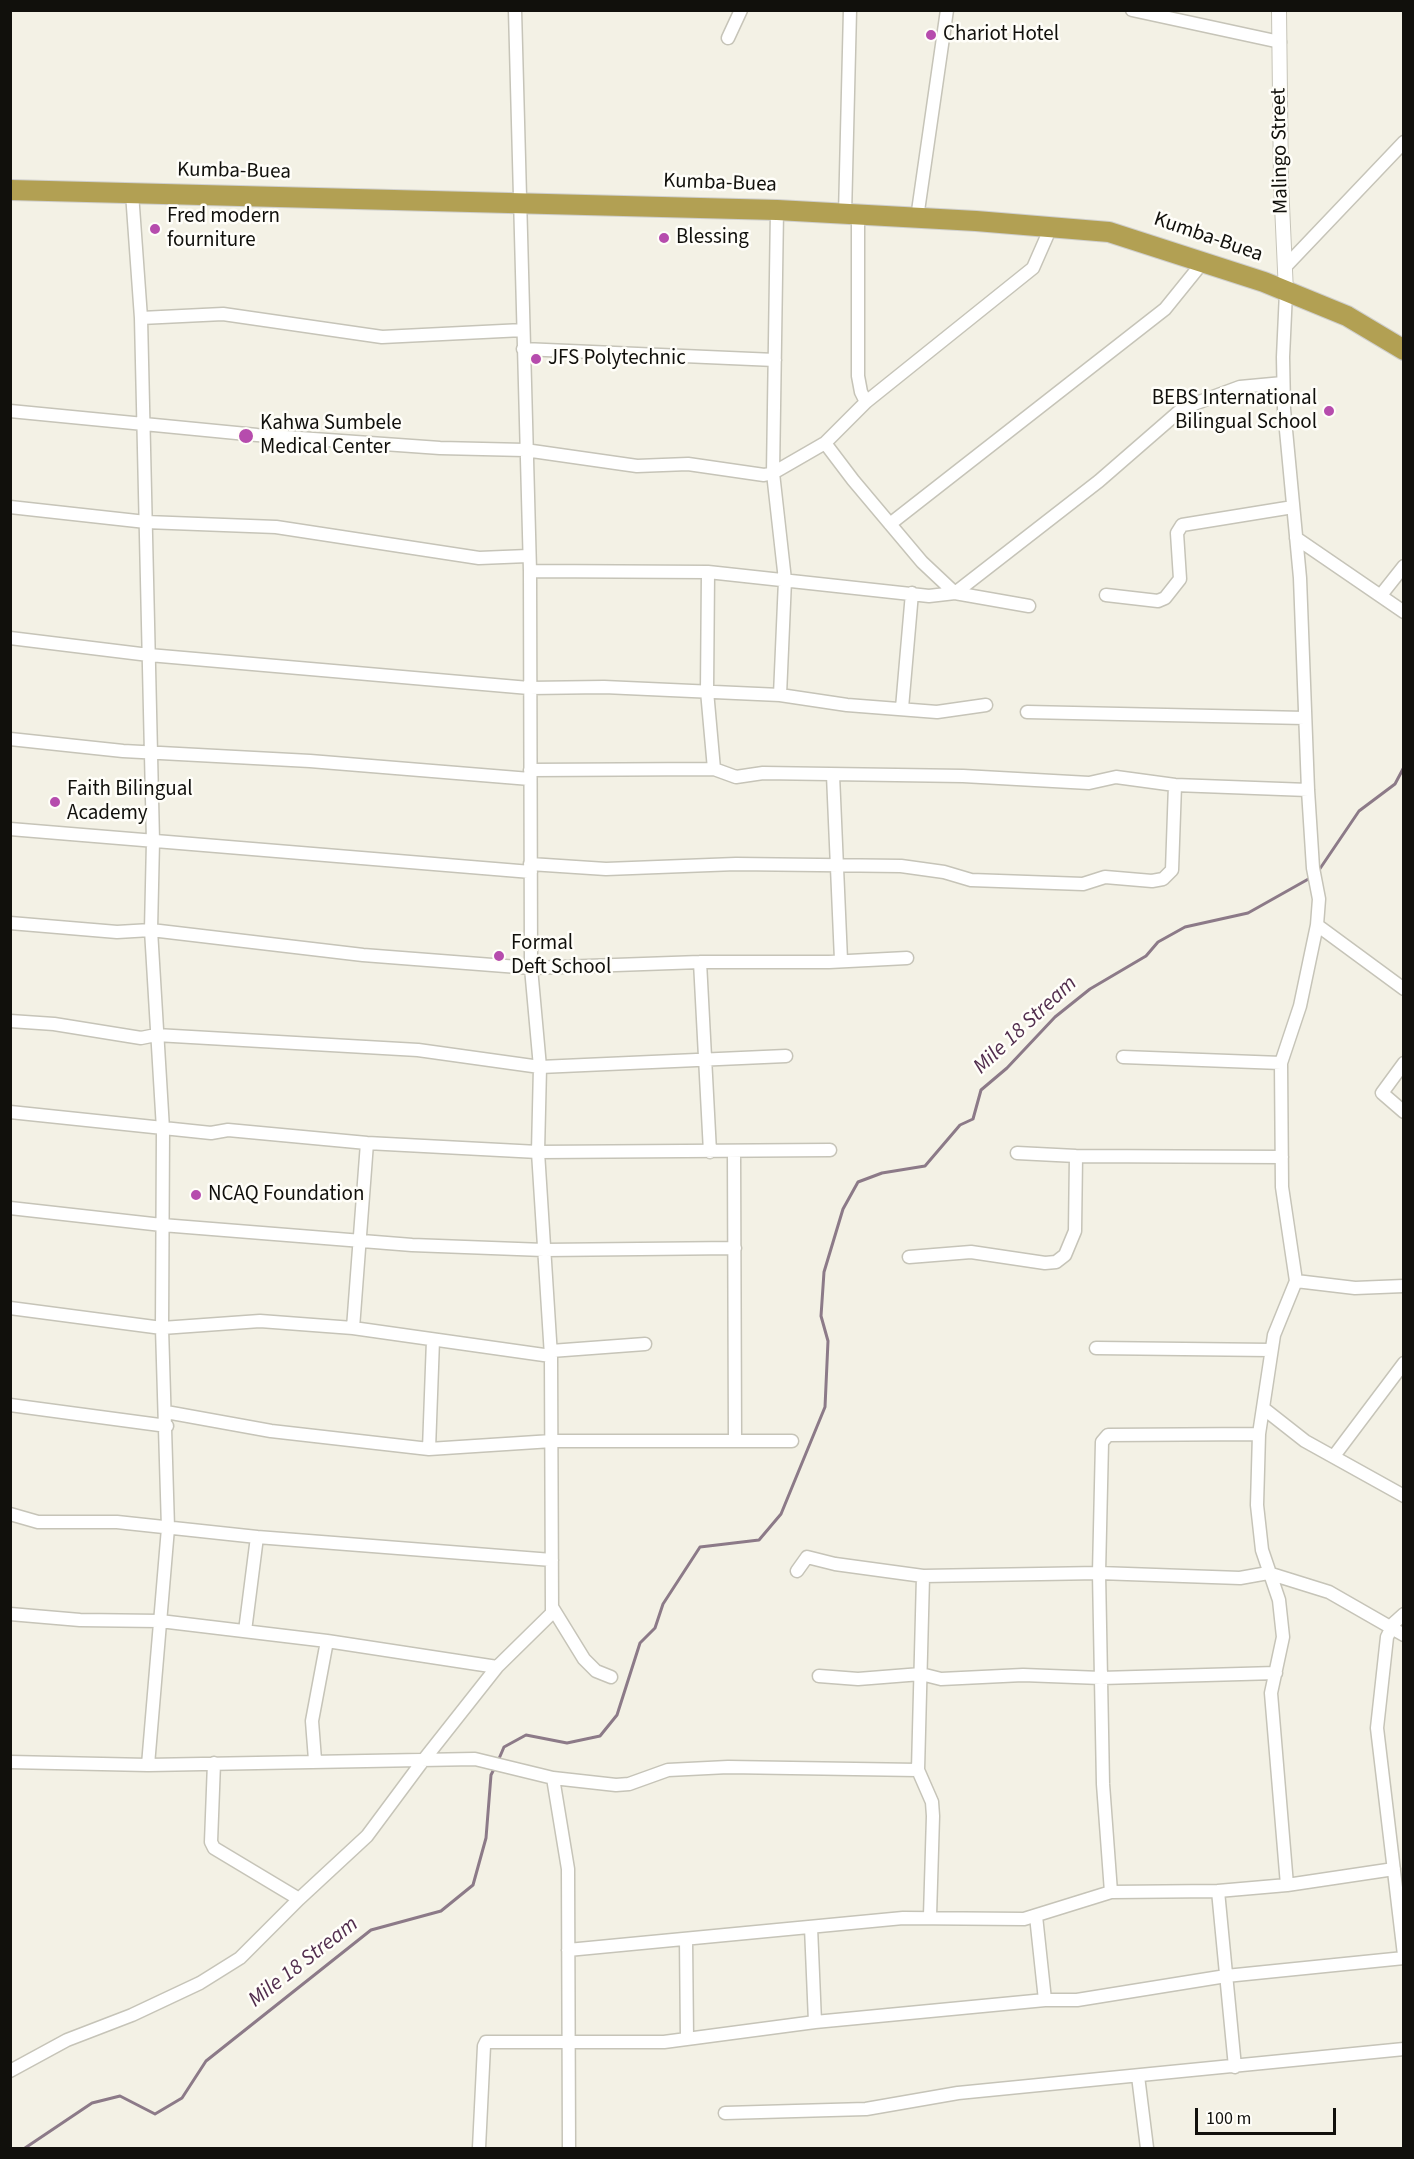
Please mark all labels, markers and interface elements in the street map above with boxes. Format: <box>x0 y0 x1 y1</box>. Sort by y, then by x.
place label: Chariot Hotel <box>943 22 1059 48</box>
marker: Chariot Hotel <box>924 28 938 42</box>
street label: Malingo Street <box>1267 88 1295 214</box>
street label: Kumba-Buea <box>177 158 291 186</box>
street label: Kumba-Buea <box>663 169 777 199</box>
place label: Fred modern fourniture <box>167 204 280 254</box>
street label: Kumba-Buea <box>1150 208 1266 268</box>
marker: Fred modern fourniture <box>148 222 162 236</box>
place label: Blessing <box>676 225 749 251</box>
marker: Blessing <box>657 231 671 245</box>
place label: JFS Polytechnic <box>548 346 686 372</box>
marker: JFS Polytechnic <box>529 352 543 366</box>
place label: BEBS International Bilingual School <box>1152 386 1317 436</box>
marker: BEBS International Bilingual School <box>1322 404 1336 418</box>
place label: Kahwa Sumbele Medical Center <box>260 411 402 461</box>
marker: Kahwa Sumbele Medical Center <box>237 427 255 445</box>
place label: Faith Bilingual Academy <box>67 777 193 827</box>
marker: Faith Bilingual Academy <box>48 795 62 809</box>
place label: Formal Deft School <box>511 931 611 981</box>
marker: Formal Deft School <box>492 949 506 963</box>
water label: Mile 18 Stream <box>969 971 1083 1081</box>
place label: NCAQ Foundation <box>208 1182 364 1208</box>
marker: NCAQ Foundation <box>189 1188 203 1202</box>
water label: Mile 18 Stream <box>244 1912 364 2014</box>
scale bar <box>1198 2096 1339 2134</box>
text: 100 m <box>1206 2106 1251 2131</box>

